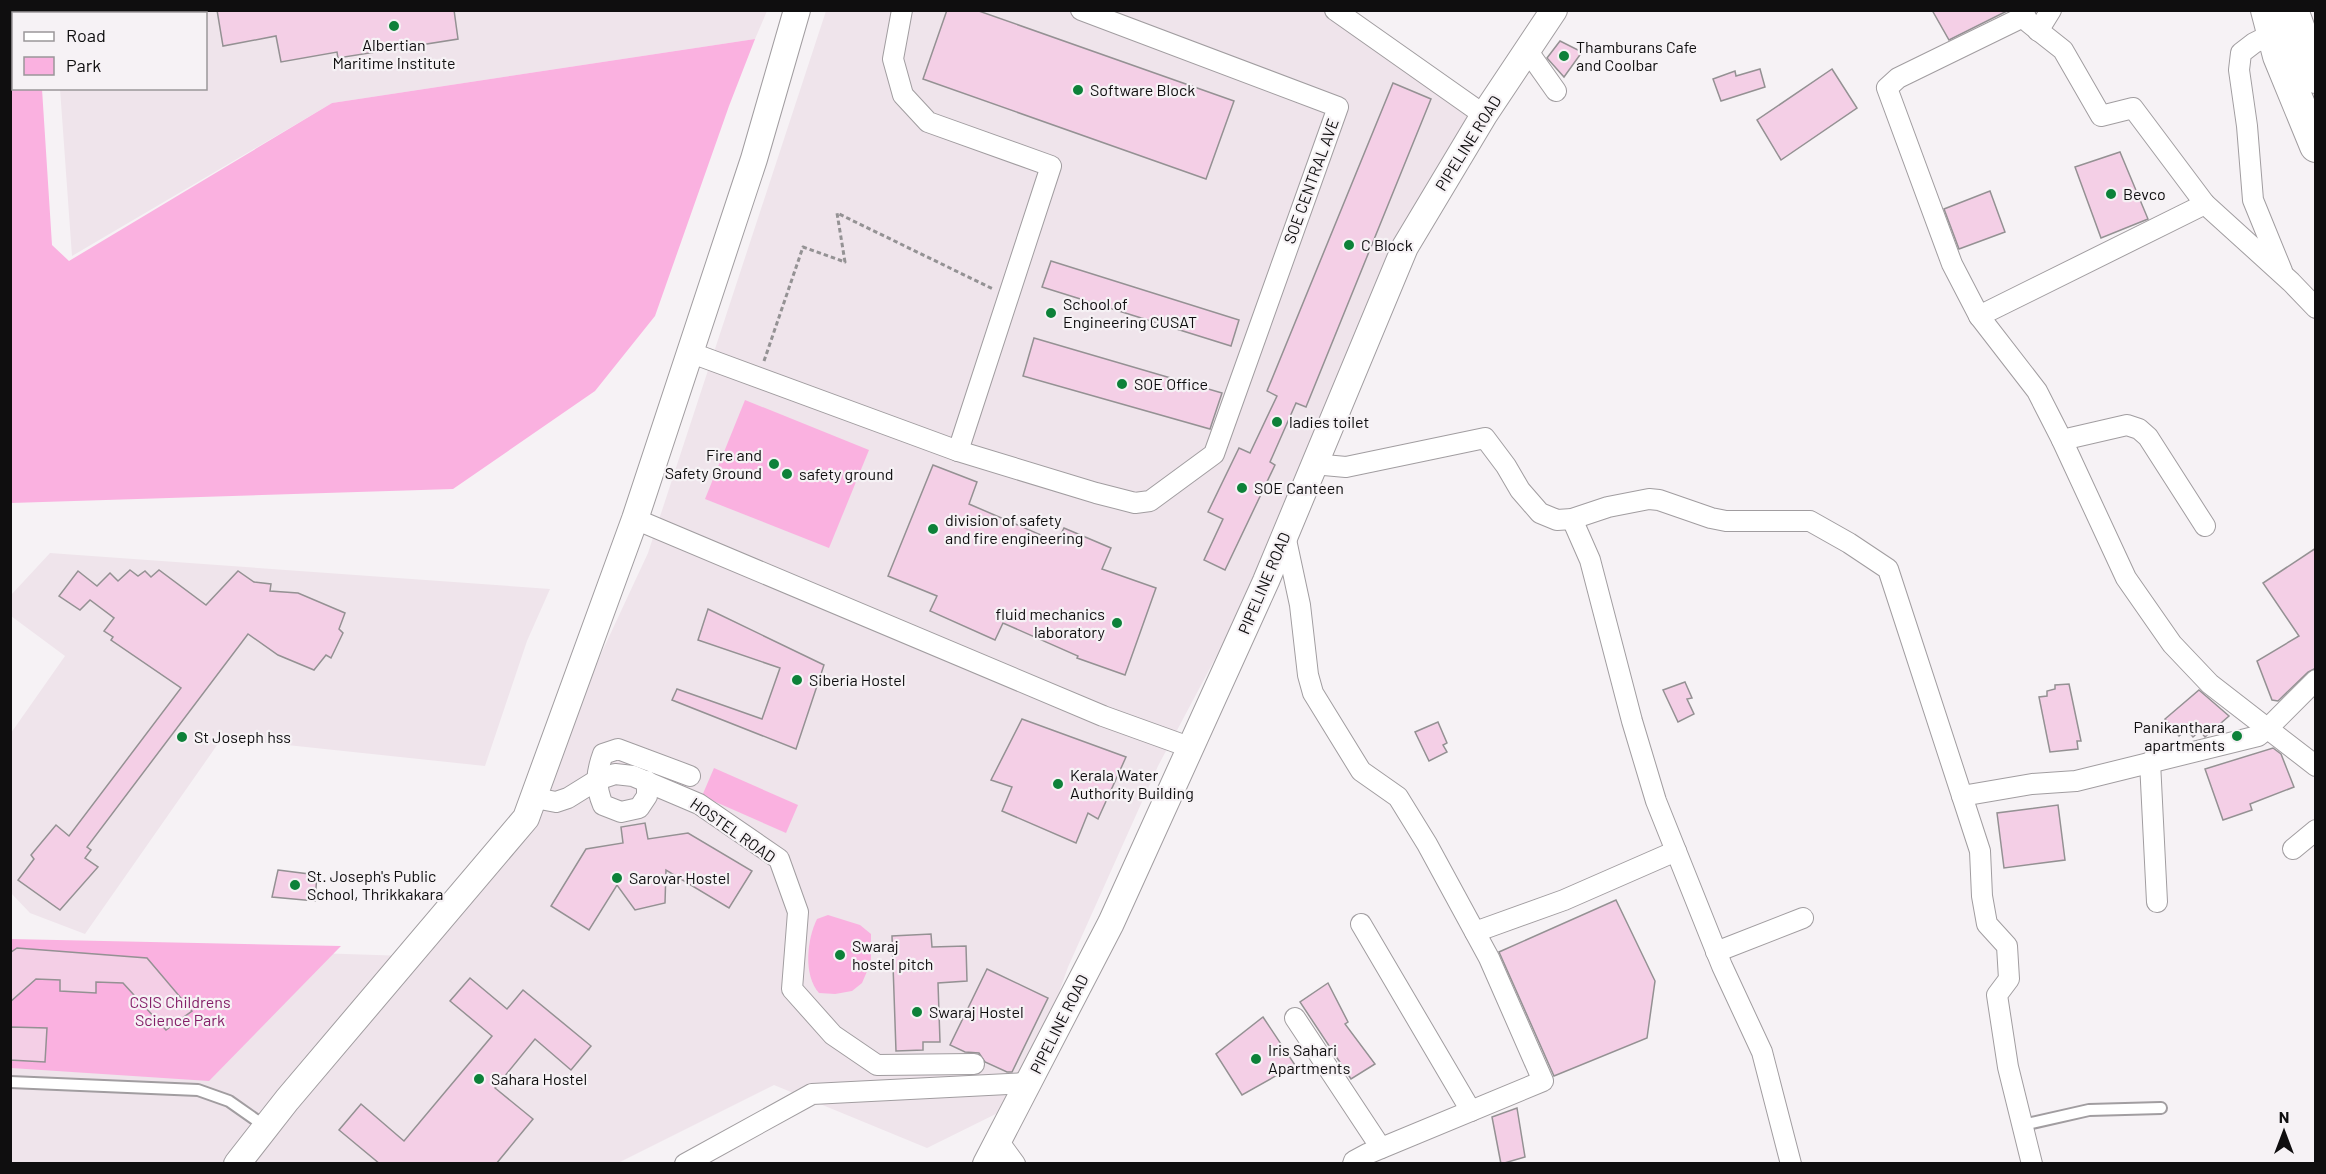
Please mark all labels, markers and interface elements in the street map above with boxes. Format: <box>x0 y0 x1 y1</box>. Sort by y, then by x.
legend <box>12 12 207 90</box>
marker: Albertian Maritime Institute <box>387 19 401 33</box>
text: Road <box>66 24 106 46</box>
place label: Albertian Maritime Institute <box>332 35 456 72</box>
place label: Thamburans Cafe and Coolbar <box>1576 37 1697 74</box>
marker: Thamburans Cafe and Coolbar <box>1557 49 1571 63</box>
text: Park <box>66 54 101 76</box>
place label: Software Block <box>1090 80 1195 99</box>
marker: Software Block <box>1071 83 1085 97</box>
street label: PIPELINE ROAD <box>1431 92 1504 194</box>
street label: SOE CENTRAL AVE <box>1279 116 1342 246</box>
place label: Bevco <box>2123 184 2166 203</box>
marker: Bevco <box>2104 187 2118 201</box>
place label: C Block <box>1361 235 1413 254</box>
marker: C Block <box>1342 238 1356 252</box>
place label: School of Engineering CUSAT <box>1063 294 1197 331</box>
marker: School of Engineering CUSAT <box>1044 306 1058 320</box>
place label: SOE Office <box>1134 374 1208 393</box>
marker: SOE Office <box>1115 377 1129 391</box>
place label: ladies toilet <box>1289 412 1369 431</box>
marker: ladies toilet <box>1270 415 1284 429</box>
place label: Fire and Safety Ground <box>665 445 762 482</box>
marker: Fire and Safety Ground <box>767 457 781 471</box>
place label: safety ground <box>799 464 893 483</box>
marker: safety ground <box>780 467 794 481</box>
place label: SOE Canteen <box>1254 478 1344 497</box>
marker: SOE Canteen <box>1235 481 1249 495</box>
place label: division of safety and fire engineering <box>945 510 1083 547</box>
marker: division of safety and fire engineering <box>926 522 940 536</box>
street label: PIPELINE ROAD <box>1234 529 1294 637</box>
place label: fluid mechanics laboratory <box>996 604 1106 641</box>
marker: fluid mechanics laboratory <box>1110 616 1124 630</box>
place label: Siberia Hostel <box>809 670 906 689</box>
marker: Siberia Hostel <box>790 673 804 687</box>
place label: Panikanthara apartments <box>2133 717 2225 754</box>
place label: St Joseph hss <box>194 727 291 746</box>
marker: Panikanthara apartments <box>2230 729 2244 743</box>
marker: St Joseph hss <box>175 730 189 744</box>
place label: Kerala Water Authority Building <box>1070 765 1194 802</box>
marker: Kerala Water Authority Building <box>1051 777 1065 791</box>
street label: HOSTEL ROAD <box>687 793 780 866</box>
place label: St. Joseph's Public School, Thrikkakara <box>307 866 443 903</box>
place label: Sarovar Hostel <box>629 868 730 887</box>
marker: Sarovar Hostel <box>610 871 624 885</box>
marker: St. Joseph's Public School, Thrikkakara <box>288 878 302 892</box>
place label: Swaraj hostel pitch <box>852 936 933 973</box>
marker: Swaraj hostel pitch <box>833 948 847 962</box>
street label: PIPELINE ROAD <box>1025 971 1092 1077</box>
park label: CSIS Childrens Science Park <box>129 992 231 1029</box>
place label: Swaraj Hostel <box>929 1002 1024 1021</box>
marker: Swaraj Hostel <box>910 1005 924 1019</box>
place label: Iris Sahari Apartments <box>1268 1040 1350 1077</box>
marker: Iris Sahari Apartments <box>1249 1052 1263 1066</box>
place label: Sahara Hostel <box>491 1069 587 1088</box>
marker: Sahara Hostel <box>472 1072 486 1086</box>
north arrow <box>2254 1102 2314 1162</box>
text: N <box>2279 1107 2289 1126</box>

